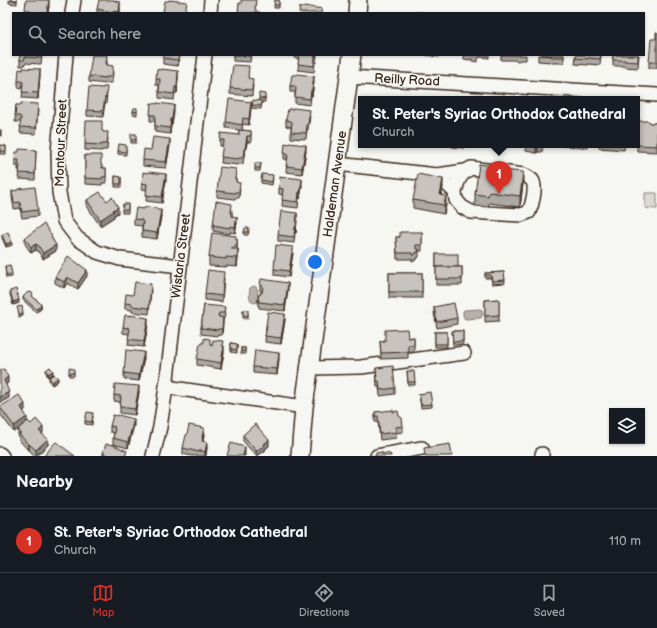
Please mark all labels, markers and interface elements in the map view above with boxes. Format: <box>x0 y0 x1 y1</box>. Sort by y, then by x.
search box <box>12 12 645 56</box>
icon: search <box>26 23 48 45</box>
text: Search here <box>58 25 141 44</box>
street label: Reilly Road <box>374 70 440 90</box>
popup <box>358 96 640 148</box>
street label: Montour Street <box>51 99 71 187</box>
text: St. Peter's Syriac Orthodox Cathedral <box>372 105 626 124</box>
text: Church <box>372 124 414 140</box>
street label: Haldeman Avenue <box>320 129 350 238</box>
pin: 1 <box>486 161 512 194</box>
street label: Wistaria Street <box>168 212 194 300</box>
your location <box>305 252 325 272</box>
map controls <box>609 408 645 444</box>
button: layers <box>609 408 645 444</box>
text: Nearby <box>16 472 73 492</box>
text: St. Peter's Syriac Orthodox Cathedral <box>54 523 308 542</box>
text: 1 <box>26 533 32 549</box>
text: 110 m <box>609 533 641 549</box>
text: Church <box>54 542 96 558</box>
tab: Map <box>92 582 114 619</box>
tab: Directions <box>299 582 349 619</box>
tab: Saved <box>534 582 565 619</box>

